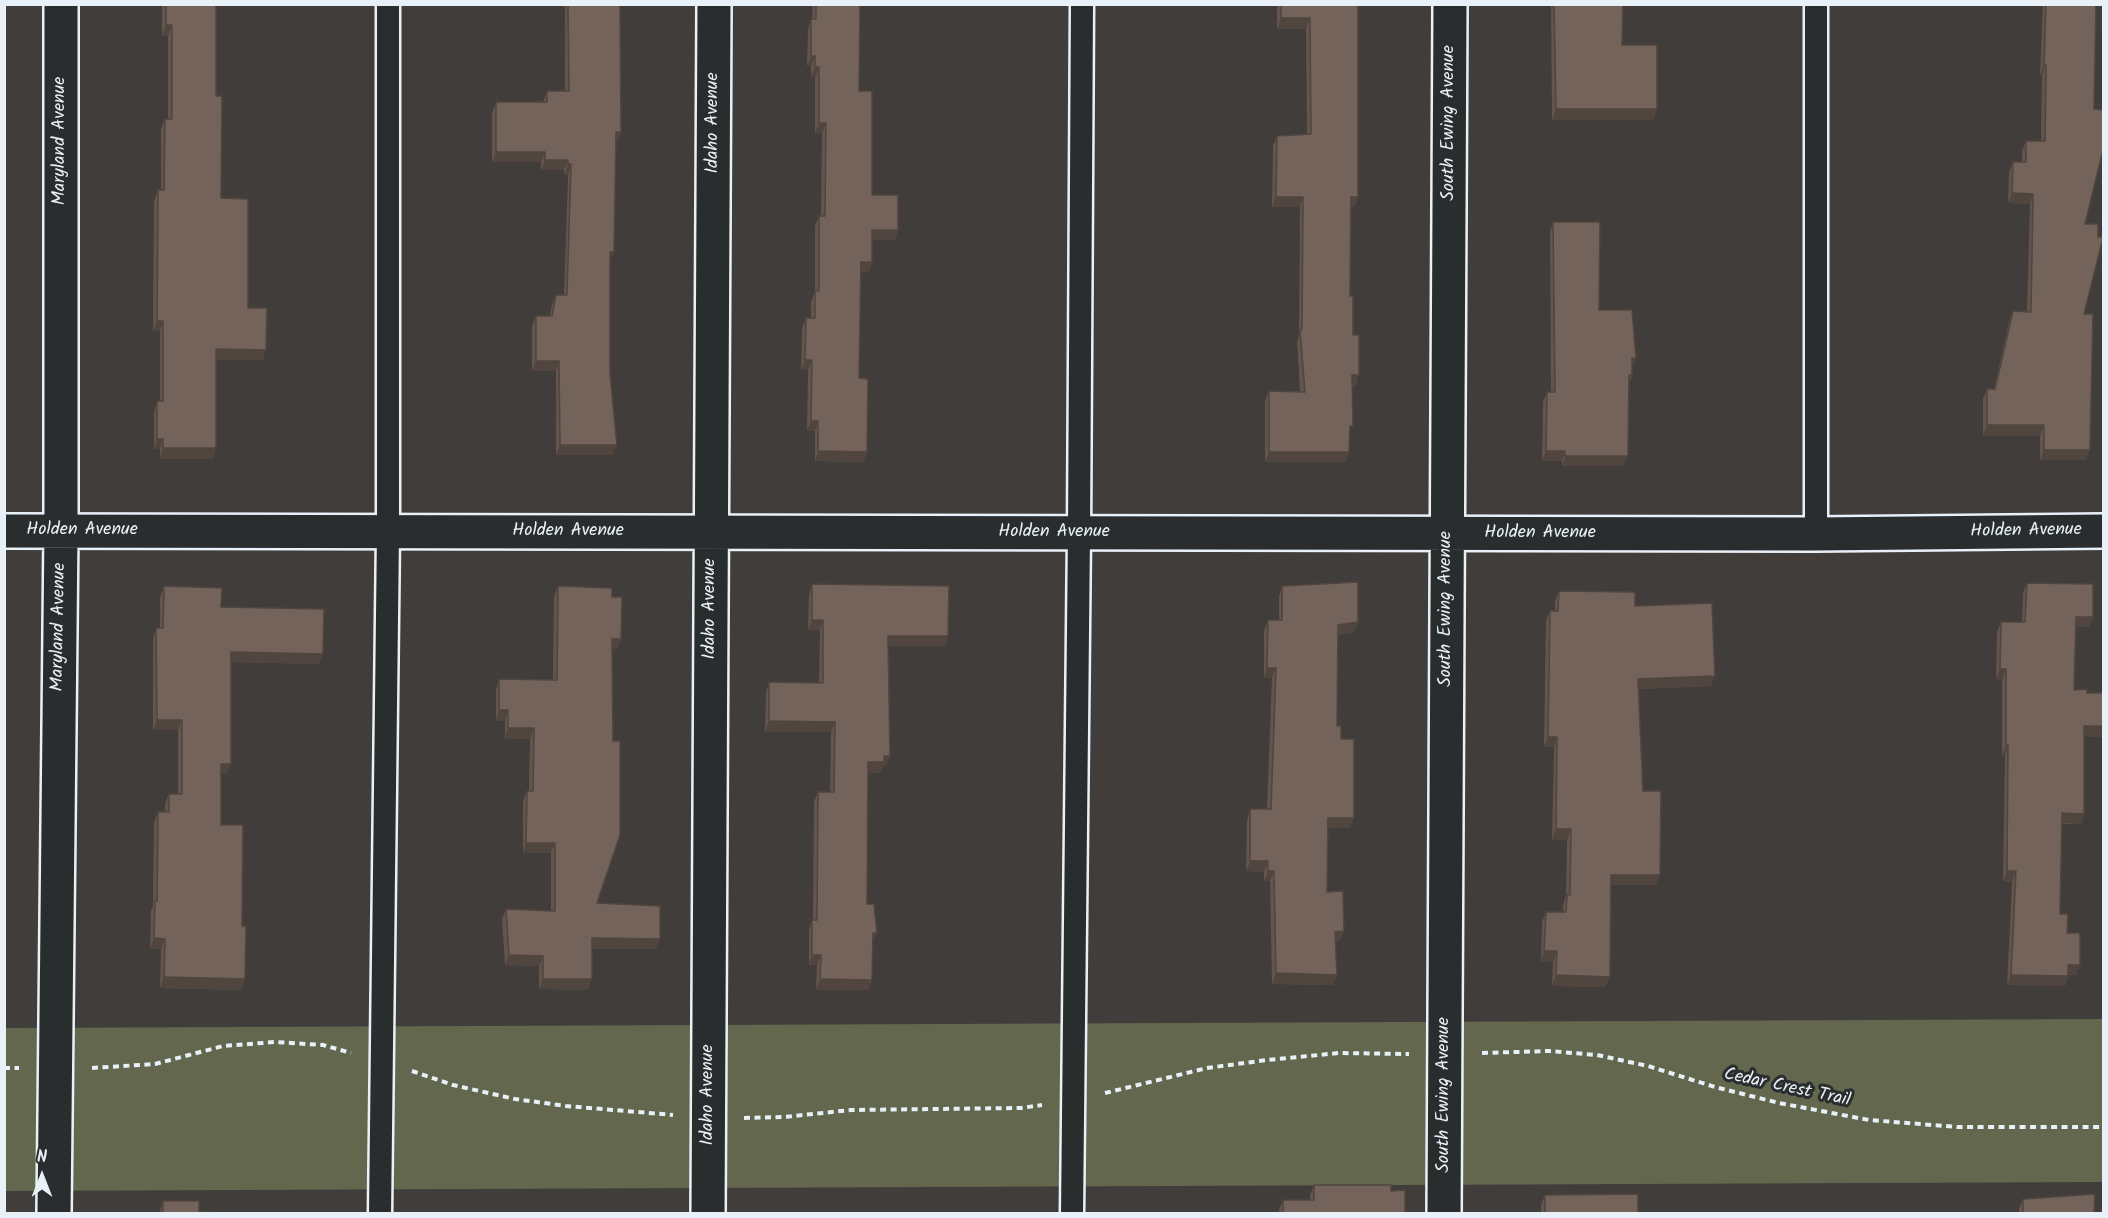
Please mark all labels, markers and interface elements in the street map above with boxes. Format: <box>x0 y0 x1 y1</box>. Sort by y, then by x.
street label: South Ewing Avenue <box>1439 45 1461 201</box>
street label: Idaho Avenue <box>703 72 725 174</box>
street label: Maryland Avenue <box>50 77 72 205</box>
street label: Holden Avenue <box>26 520 138 542</box>
street label: Holden Avenue <box>1970 520 2082 544</box>
street label: Holden Avenue <box>512 521 624 543</box>
street label: Holden Avenue <box>998 522 1110 544</box>
street label: Holden Avenue <box>1484 523 1596 545</box>
street label: South Ewing Avenue <box>1436 531 1458 687</box>
street label: Idaho Avenue <box>700 558 722 660</box>
street label: Maryland Avenue <box>48 562 72 692</box>
street label: South Ewing Avenue <box>1434 1017 1456 1173</box>
street label: Idaho Avenue <box>698 1044 720 1146</box>
street label: Cedar Crest Trail <box>1722 1065 1852 1113</box>
text: N <box>37 1145 47 1170</box>
north arrow <box>12 1146 72 1206</box>

